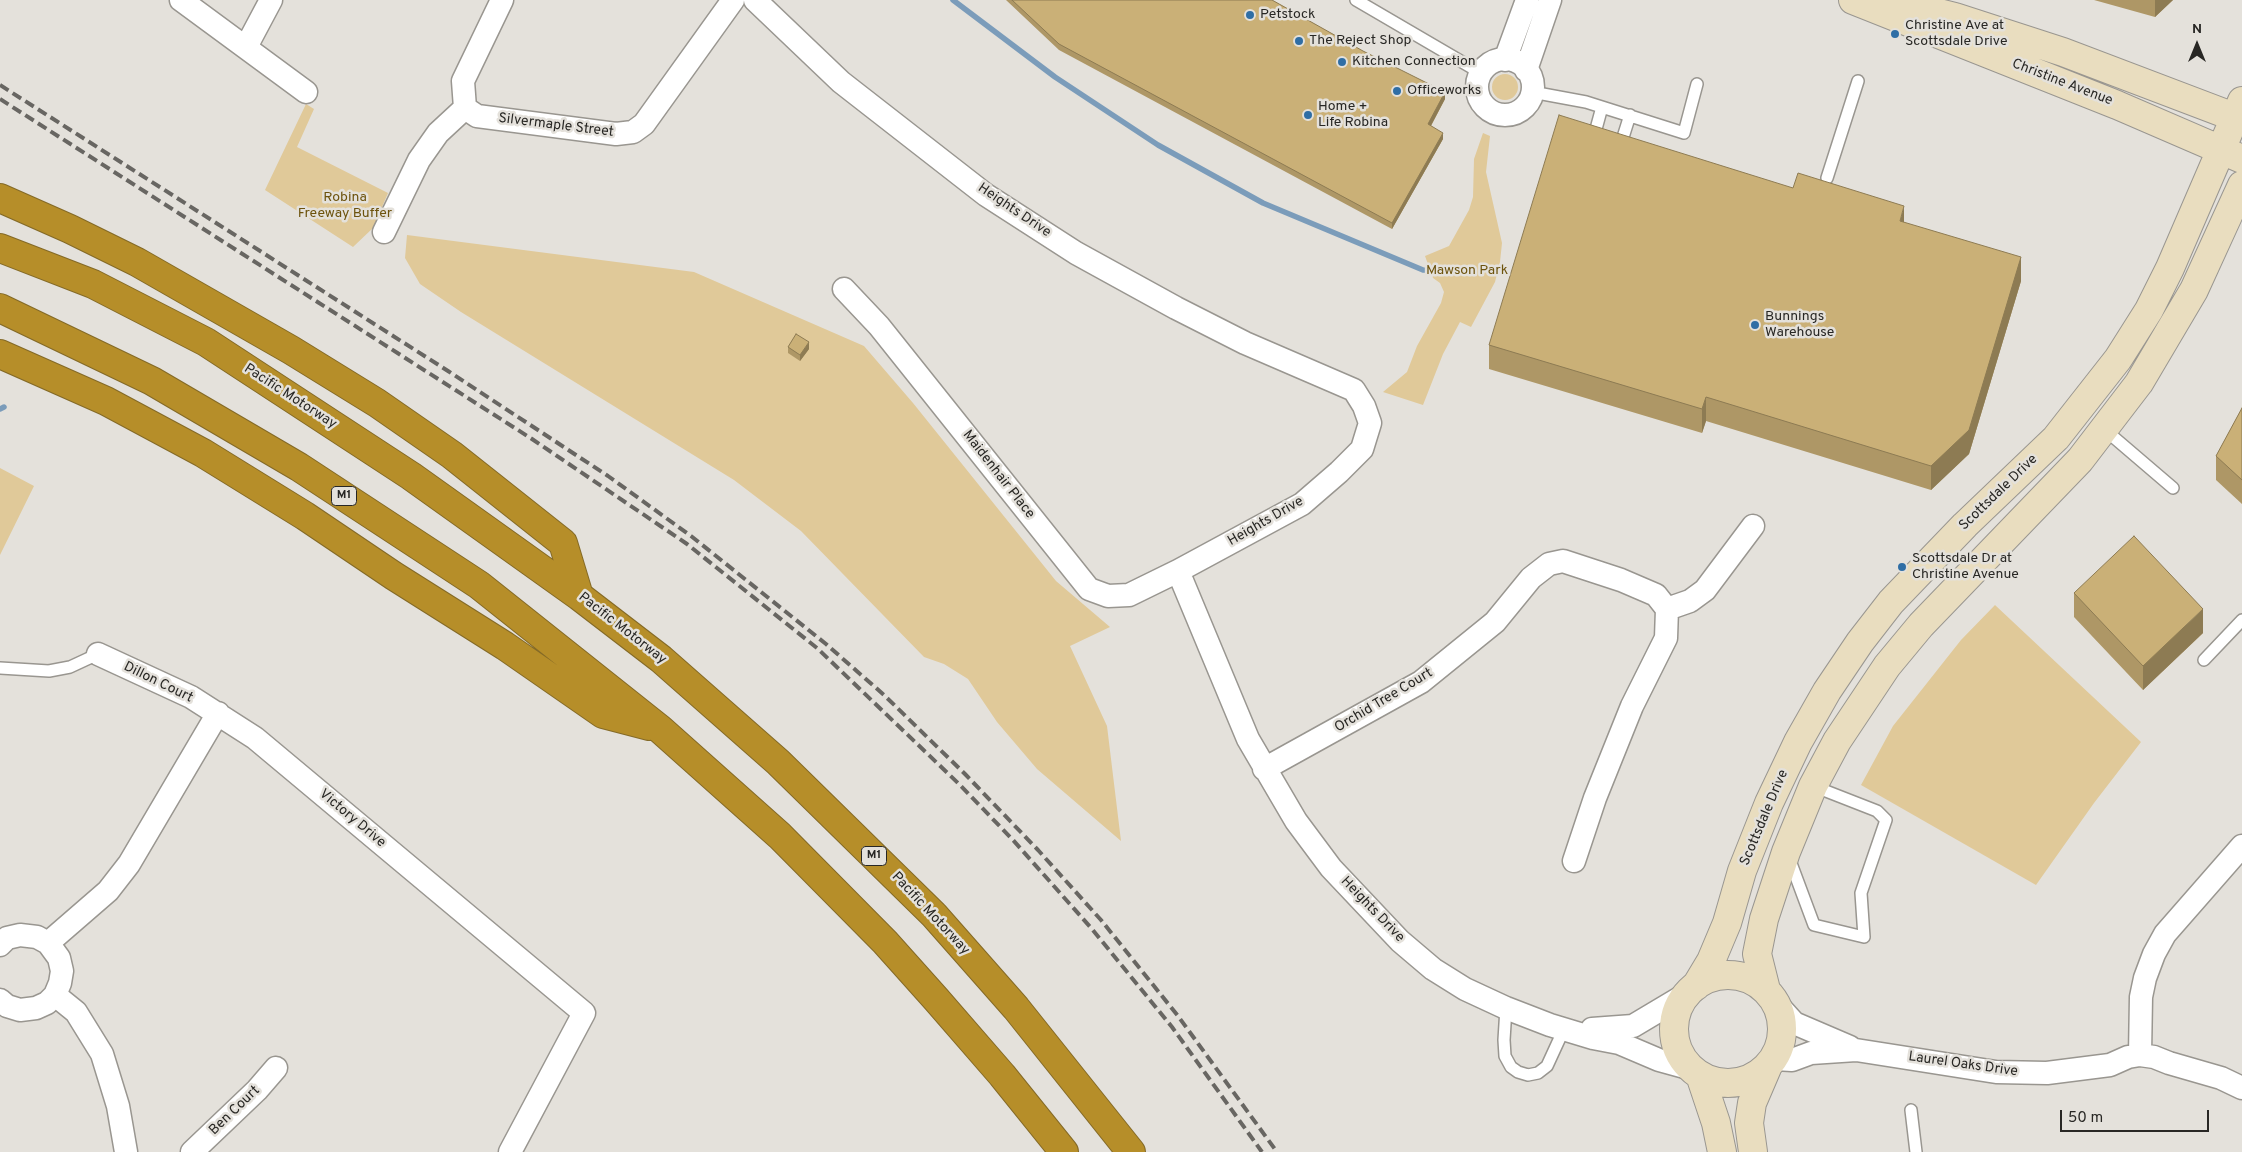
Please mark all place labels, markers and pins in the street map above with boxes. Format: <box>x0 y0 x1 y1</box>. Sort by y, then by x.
place label: Petstock <box>1260 7 1315 23</box>
marker: Petstock <box>1244 9 1256 21</box>
place label: Christine Ave at Scottsdale Drive <box>1905 18 2007 50</box>
marker: Christine Ave at Scottsdale Drive <box>1889 28 1901 40</box>
place label: The Reject Shop <box>1309 33 1411 49</box>
marker: The Reject Shop <box>1293 35 1305 47</box>
place label: Kitchen Connection <box>1352 54 1476 70</box>
marker: Kitchen Connection <box>1336 56 1348 68</box>
place label: Officeworks <box>1407 83 1481 99</box>
marker: Officeworks <box>1391 85 1403 97</box>
place label: Home + Life Robina <box>1318 99 1388 132</box>
marker: Home + Life Robina <box>1302 109 1314 121</box>
place label: Bunnings Warehouse <box>1765 309 1834 342</box>
marker: Bunnings Warehouse <box>1749 319 1761 331</box>
place label: Scottsdale Dr at Christine Avenue <box>1912 551 2019 584</box>
marker: Scottsdale Dr at Christine Avenue <box>1896 561 1908 573</box>

